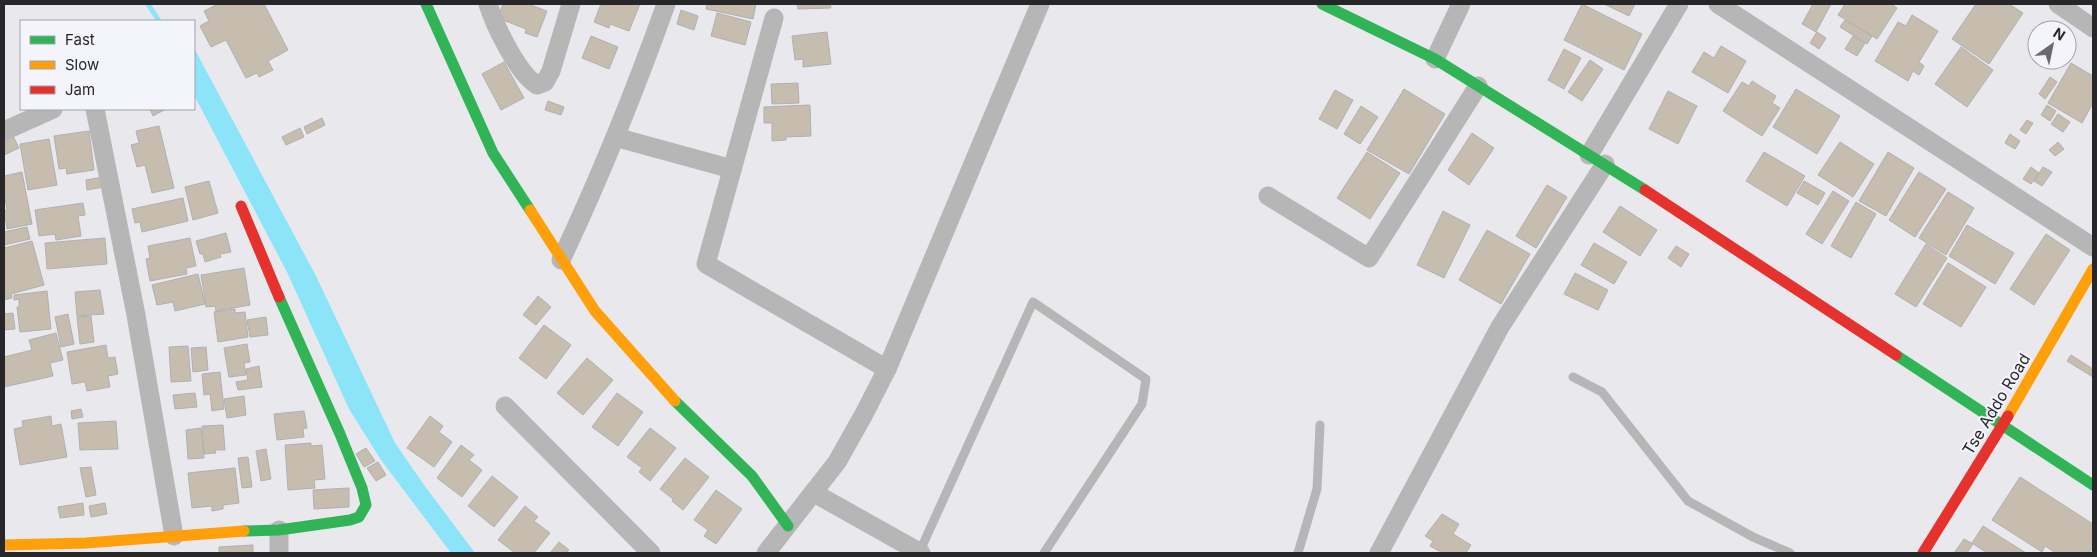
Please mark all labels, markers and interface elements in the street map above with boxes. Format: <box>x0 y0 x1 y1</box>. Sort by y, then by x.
legend <box>20 20 195 110</box>
north arrow <box>2027 20 2077 70</box>
text: N <box>2050 24 2068 44</box>
text: Fast <box>65 30 95 49</box>
text: Slow <box>65 55 99 74</box>
text: Jam <box>65 80 95 99</box>
street label: Tse Addo Road <box>1958 350 2034 458</box>

